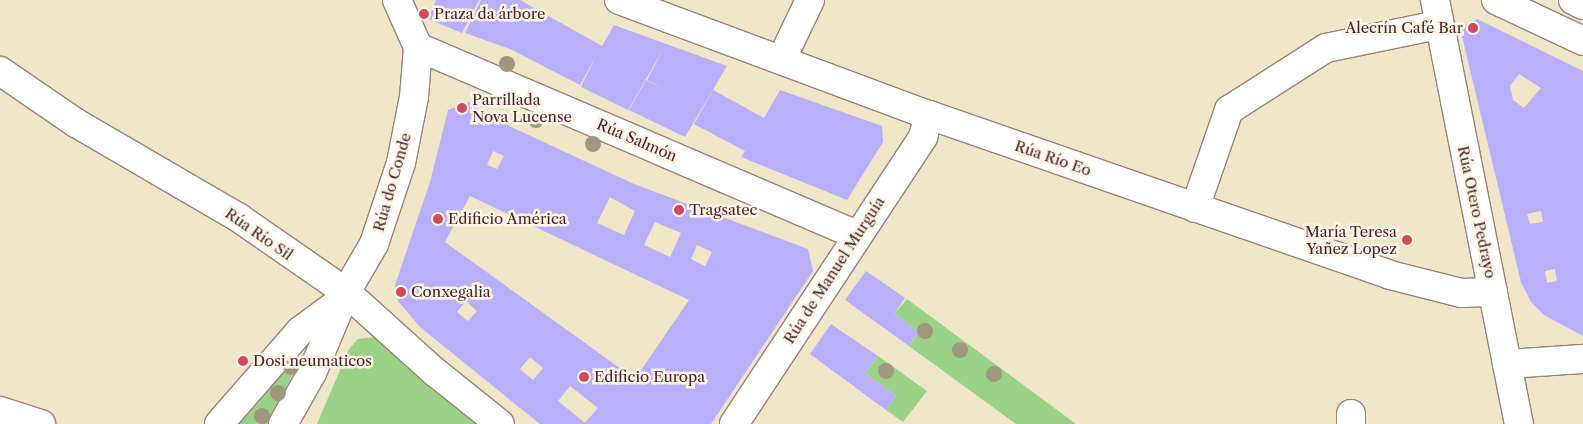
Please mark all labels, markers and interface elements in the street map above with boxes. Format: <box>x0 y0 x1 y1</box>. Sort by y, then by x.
place label: Praza da árbore <box>434 5 546 23</box>
marker: Praza da árbore <box>418 8 430 20</box>
place label: Alecrín Café Bar <box>1345 19 1463 37</box>
marker: Alecrín Café Bar <box>1467 22 1479 34</box>
place label: Parrillada Nova Lucense <box>472 90 572 125</box>
marker: Parrillada Nova Lucense <box>456 102 468 114</box>
street label: Rúa Salmón <box>594 115 680 165</box>
street label: Rúa do Conde <box>369 131 415 233</box>
street label: Rúa Río Eo <box>1012 136 1094 180</box>
street label: Rúa Otero Pedrayo <box>1454 144 1500 280</box>
street label: Rúa de Manuel Murguía <box>780 193 888 347</box>
place label: Tragsatec <box>689 201 757 219</box>
street label: Rúa Río Sil <box>222 204 296 264</box>
marker: Tragsatec <box>673 204 685 216</box>
place label: Edificio América <box>448 210 567 228</box>
marker: Edificio América <box>432 213 444 225</box>
place label: María Teresa Yañez Lopez <box>1304 222 1397 257</box>
marker: María Teresa Yañez Lopez <box>1401 234 1413 246</box>
place label: Conxegalia <box>411 283 491 301</box>
marker: Conxegalia <box>395 286 407 298</box>
place label: Dosi neumaticos <box>253 352 372 370</box>
marker: Dosi neumaticos <box>237 355 249 367</box>
place label: Edificio Europa <box>594 368 705 386</box>
marker: Edificio Europa <box>578 371 590 383</box>

